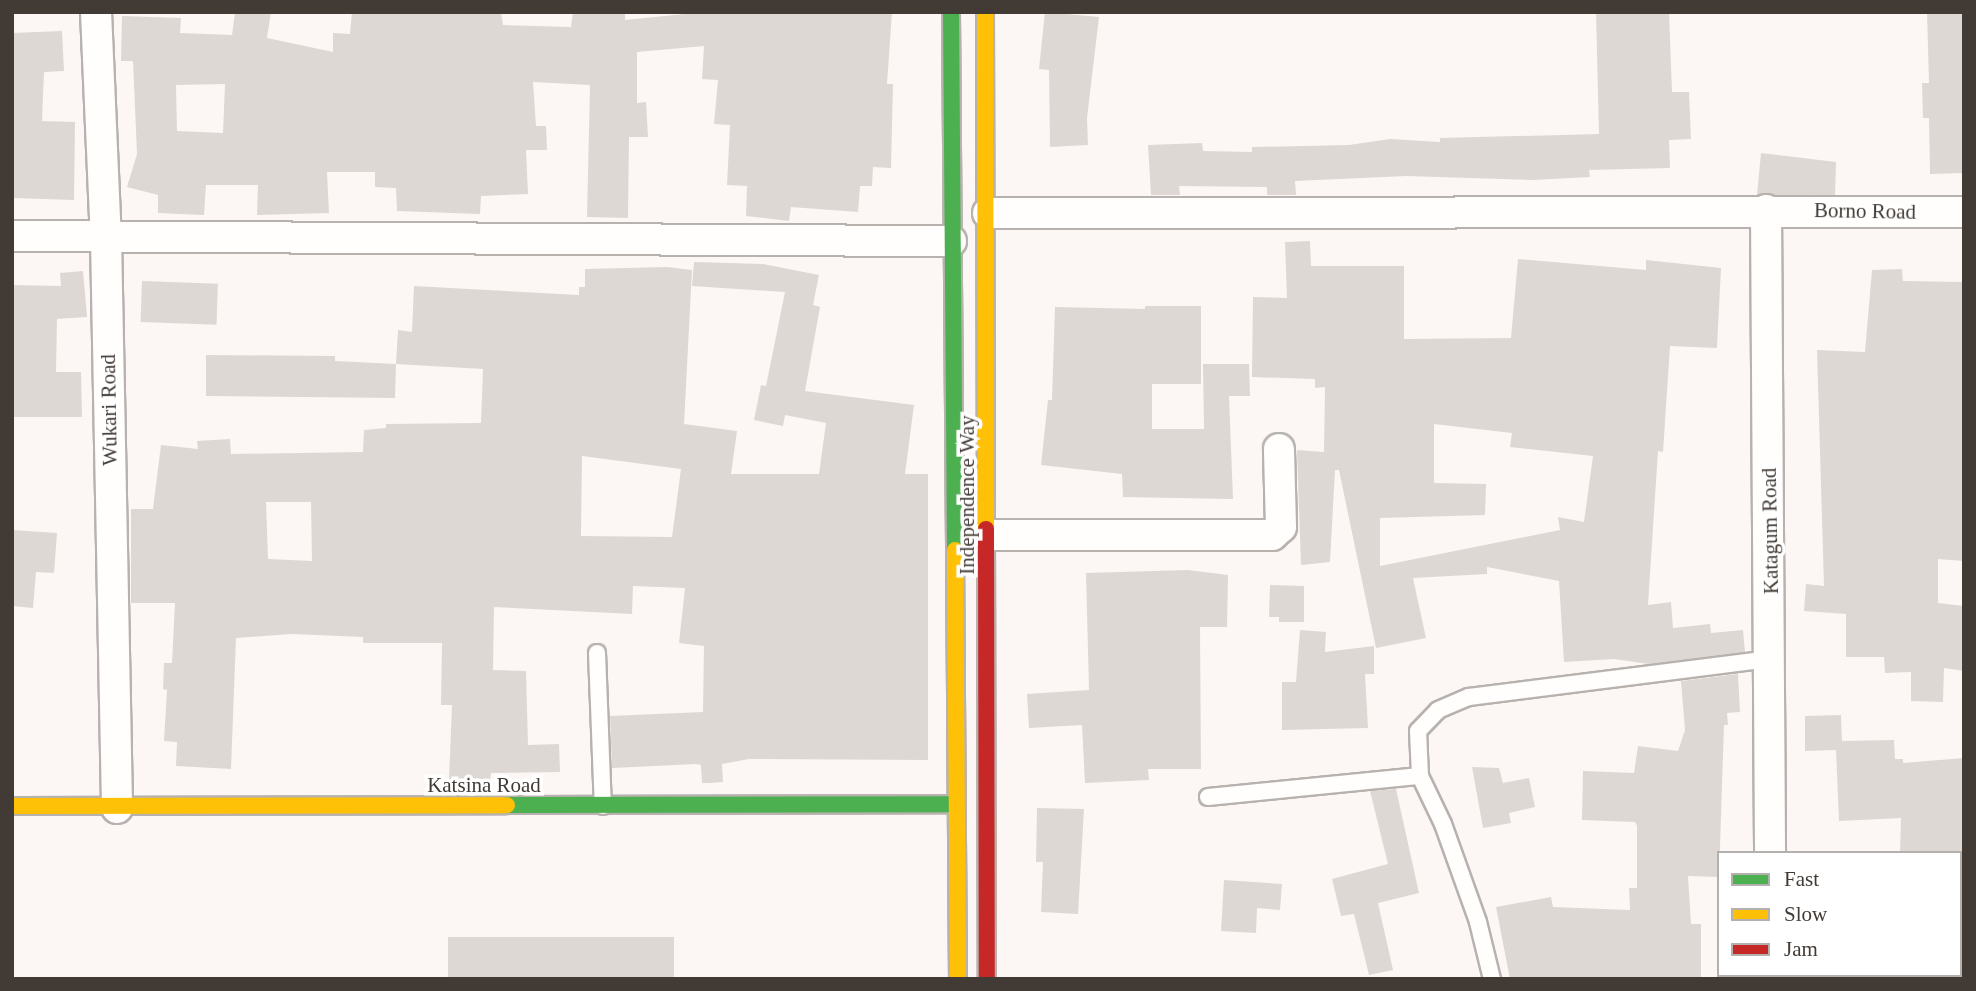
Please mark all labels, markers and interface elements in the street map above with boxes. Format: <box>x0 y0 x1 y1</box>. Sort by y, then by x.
street label: Borno Road <box>1814 198 1916 224</box>
street label: Wukari Road <box>95 354 123 466</box>
street label: Independence Way <box>954 415 980 575</box>
street label: Katagum Road <box>1756 468 1784 594</box>
street label: Katsina Road <box>427 772 541 798</box>
legend <box>1717 851 1962 977</box>
text: Fast <box>1784 867 1819 891</box>
text: Slow <box>1784 902 1827 926</box>
text: Jam <box>1784 937 1818 961</box>

